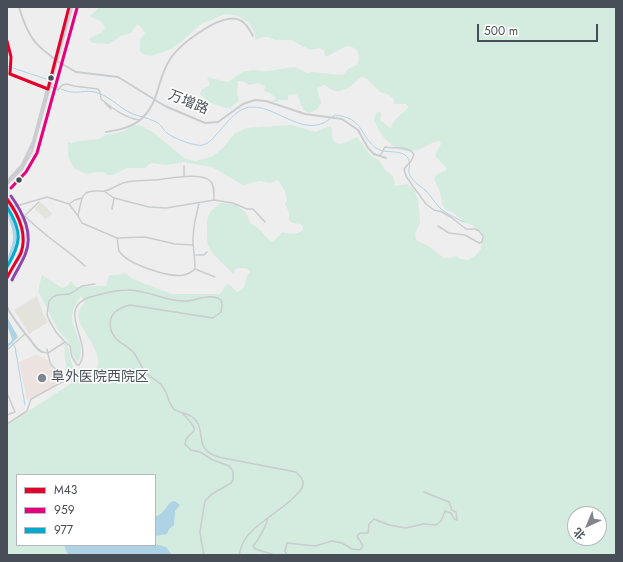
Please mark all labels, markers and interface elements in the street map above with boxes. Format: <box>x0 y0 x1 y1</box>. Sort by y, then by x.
scale bar <box>479 16 600 42</box>
text: 500 m <box>484 22 518 40</box>
unlabelled marker <box>46 73 56 83</box>
street label: 万增路 <box>165 87 211 119</box>
unlabelled marker <box>14 175 24 185</box>
place label: 阜外医院西院区 <box>51 370 149 386</box>
marker: 阜外医院西院区 <box>36 372 48 384</box>
legend <box>16 474 156 546</box>
text: M43 <box>54 481 77 499</box>
text: 959 <box>54 501 75 519</box>
north arrow <box>567 506 607 546</box>
text: 977 <box>54 521 73 539</box>
text: 北 <box>570 524 589 543</box>

